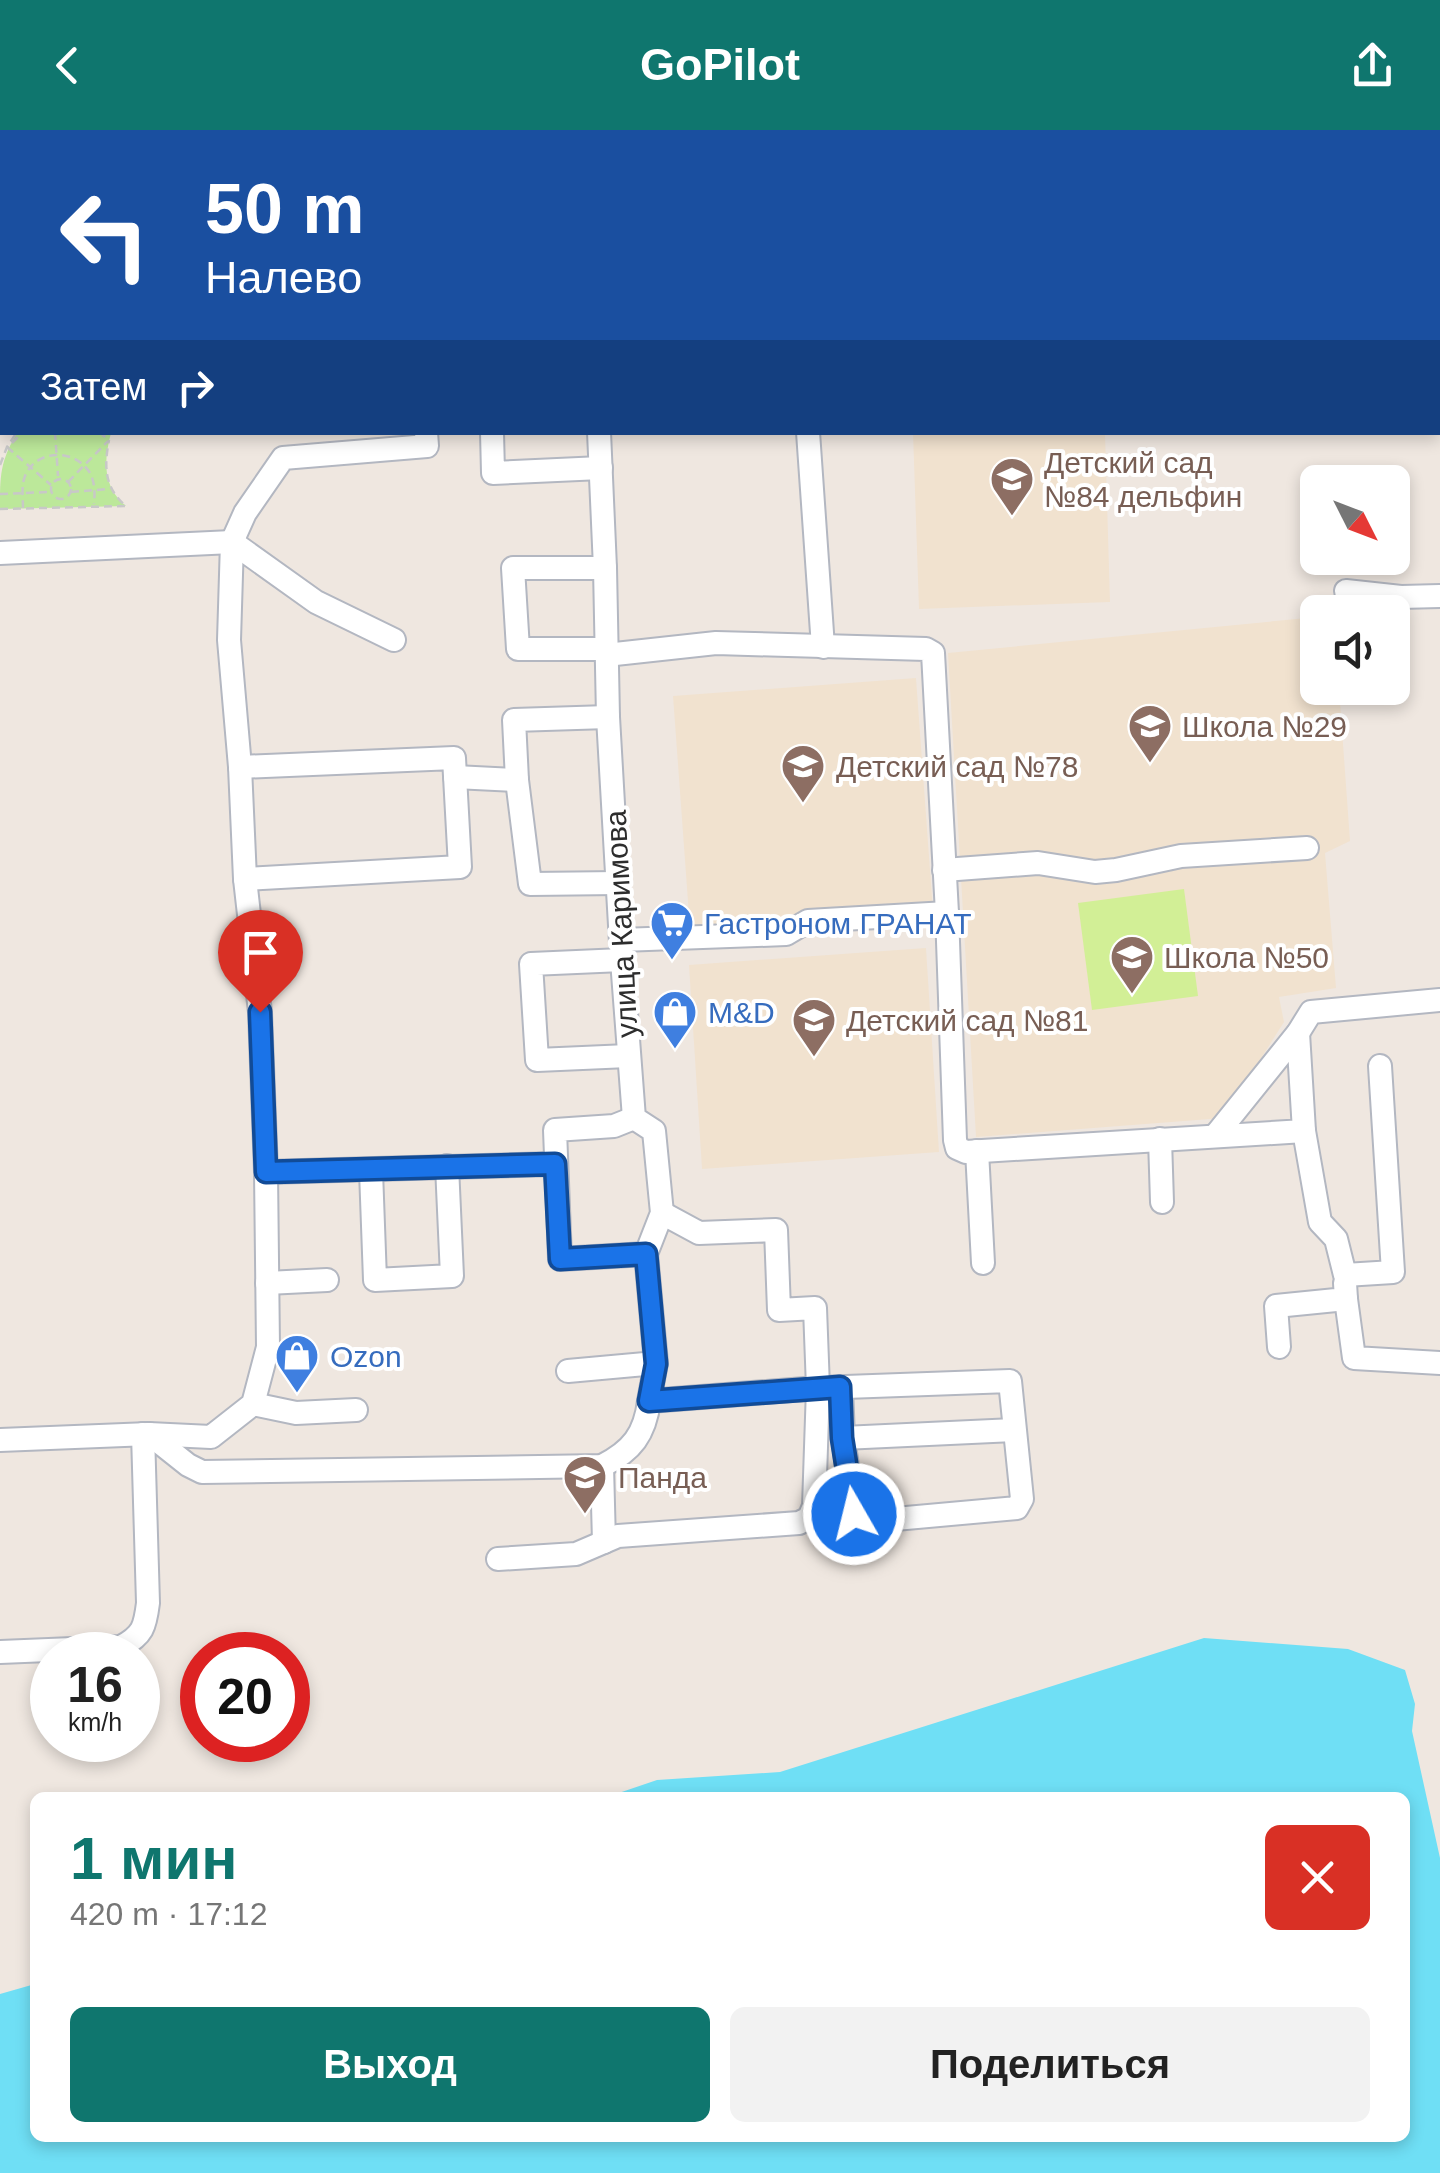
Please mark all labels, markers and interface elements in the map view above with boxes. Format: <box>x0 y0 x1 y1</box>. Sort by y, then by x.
icon: back <box>40 38 95 93</box>
icon: share <box>1345 38 1400 93</box>
text: GoPilot <box>640 39 800 90</box>
icon: left <box>40 170 170 300</box>
text: 50 m <box>205 170 365 248</box>
text: Налево <box>205 252 362 303</box>
icon: right <box>168 360 223 415</box>
text: Затем <box>40 366 148 408</box>
place label: Детский сад №84 дельфин <box>1044 446 1242 513</box>
school or university icon: Детский сад №84 дельфин <box>989 456 1035 517</box>
north arrow <box>1300 465 1410 575</box>
map controls <box>1300 465 1410 705</box>
button: sound <box>1300 595 1410 705</box>
school or university icon: Школа №29 <box>1127 703 1173 764</box>
place label: Школа №29 <box>1182 710 1347 743</box>
school or university icon: Детский сад №78 <box>780 743 826 804</box>
place label: Детский сад №78 <box>836 750 1078 783</box>
street label: улица Каримова <box>599 809 643 1039</box>
supermarket icon: Гастроном ГРАНАТ <box>649 900 695 961</box>
place label: Гастроном ГРАНАТ <box>704 907 971 940</box>
pin <box>218 910 303 1013</box>
icon: arrive <box>233 925 288 980</box>
school or university icon: Школа №50 <box>1109 934 1155 995</box>
place label: Школа №50 <box>1164 941 1329 974</box>
shop icon: M&D <box>652 989 698 1050</box>
place label: M&D <box>708 996 775 1029</box>
school or university icon: Детский сад №81 <box>791 997 837 1058</box>
place label: Детский сад №81 <box>846 1004 1088 1037</box>
shop icon: Ozon <box>274 1333 320 1394</box>
place label: Ozon <box>330 1340 402 1373</box>
school or university icon: Панда <box>562 1454 608 1515</box>
place label: Панда <box>618 1461 707 1494</box>
position arrow <box>802 1462 906 1566</box>
speed limit sign: 20 <box>180 1632 310 1762</box>
text: 16 <box>67 1657 123 1713</box>
text: km/h <box>68 1708 122 1736</box>
text: 1 мин <box>70 1825 238 1892</box>
button: close <box>1265 1825 1370 1930</box>
text: 420 m · 17:12 <box>70 1896 267 1932</box>
button: Выход <box>70 2007 710 2122</box>
button: Поделиться <box>730 2007 1370 2122</box>

